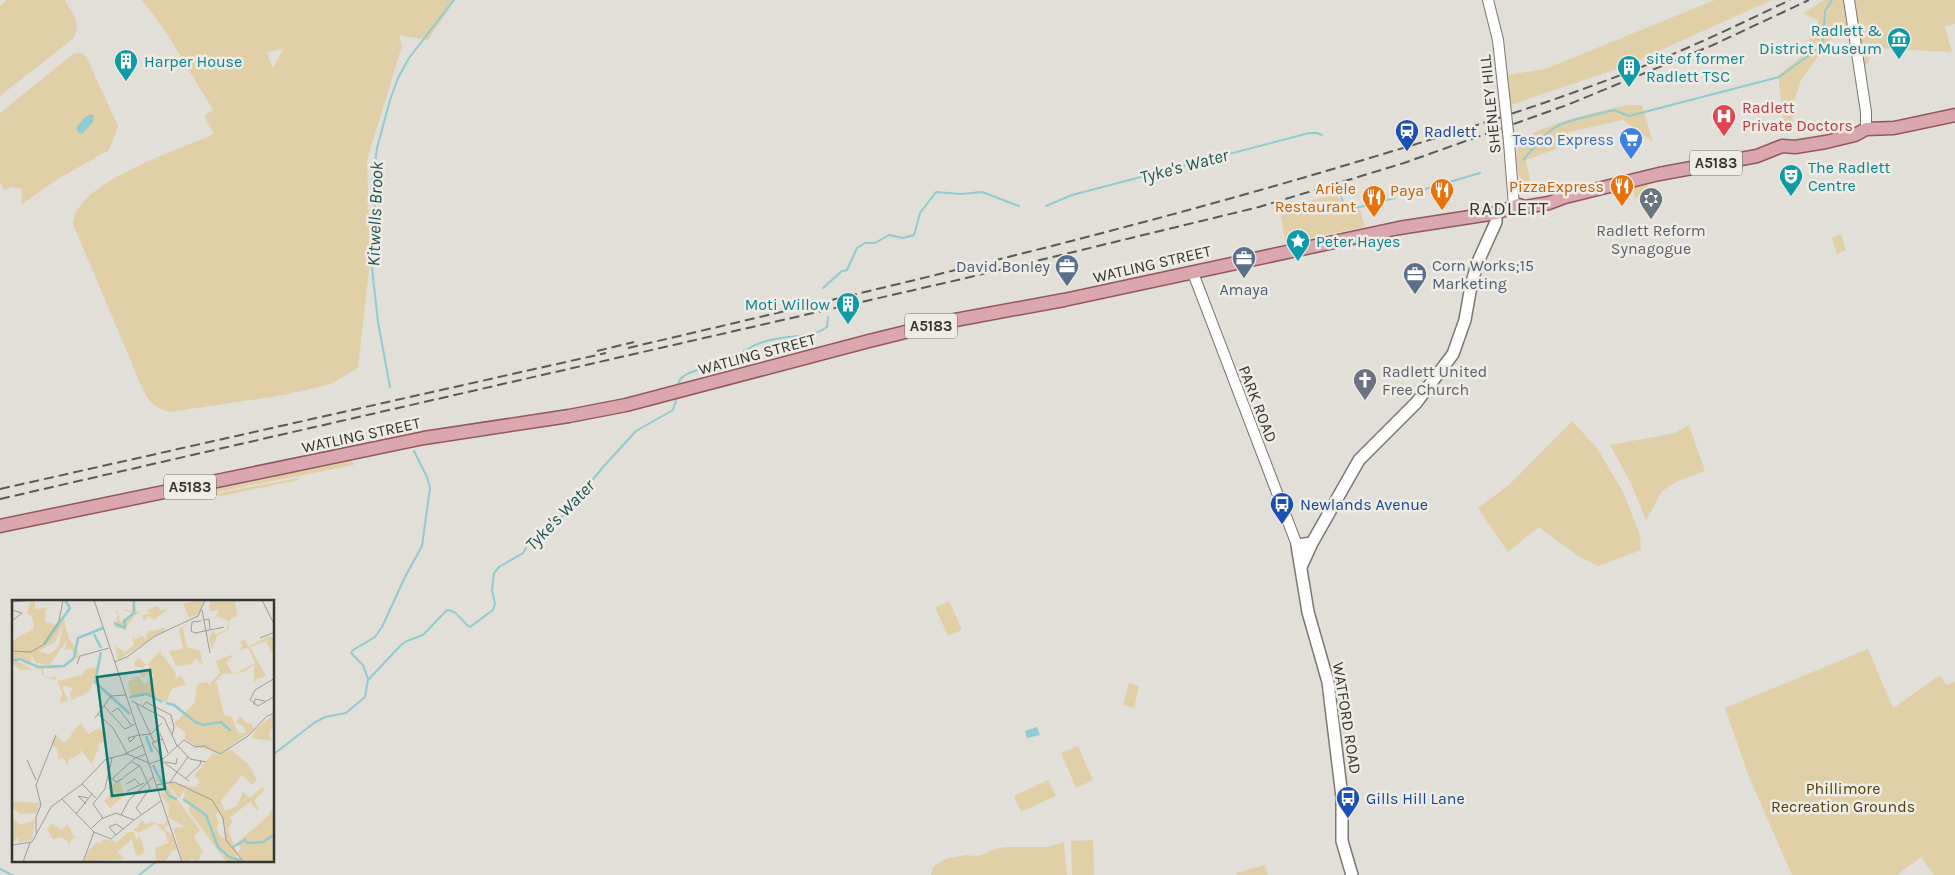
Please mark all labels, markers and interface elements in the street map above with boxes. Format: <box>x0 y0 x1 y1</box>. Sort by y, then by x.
place label: Radlett & District Museum <box>1759 21 1882 58</box>
museum icon: Radlett & District Museum <box>1886 26 1912 60</box>
building icon: Harper House <box>113 48 139 82</box>
place label: site of former Radlett TSC <box>1646 49 1744 86</box>
place label: Harper House <box>144 52 242 71</box>
street label: SHENLEY HILL <box>1475 53 1505 154</box>
building icon: site of former Radlett TSC <box>1616 54 1642 88</box>
place label: Radlett Private Doctors <box>1742 98 1853 135</box>
hospital icon: Radlett Private Doctors <box>1711 103 1737 137</box>
station icon: Radlett <box>1394 118 1420 152</box>
place label: Radlett <box>1424 122 1477 141</box>
supermarket icon: Tesco Express <box>1618 126 1644 160</box>
place label: Tesco Express <box>1512 130 1614 149</box>
water label: Tyke's Water <box>1137 143 1232 188</box>
road number: A5183 <box>1690 150 1742 176</box>
place label: The Radlett Centre <box>1808 158 1891 195</box>
water label: Kitwells Brook <box>362 160 388 267</box>
theatre icon: The Radlett Centre <box>1778 163 1804 197</box>
restaurant icon: PizzaExpress <box>1609 173 1635 207</box>
restaurant icon: Paya <box>1429 177 1455 211</box>
place label: PizzaExpress <box>1509 177 1604 196</box>
place label: Ariele Restaurant <box>1275 179 1356 216</box>
place label: Paya <box>1390 181 1424 200</box>
restaurant icon: Ariele Restaurant <box>1361 184 1387 218</box>
synagogue icon: Radlett Reform Synagogue <box>1638 186 1664 220</box>
district label: RADLETT <box>1469 198 1549 220</box>
place label: Radlett Reform Synagogue <box>1596 221 1706 258</box>
place icon: Peter Hayes <box>1285 228 1311 262</box>
place label: Peter Hayes <box>1316 232 1400 251</box>
street label: WATLING STREET <box>1091 241 1213 287</box>
office icon: Amaya <box>1231 245 1257 279</box>
office icon: David Bonley <box>1054 253 1080 287</box>
place label: Corn Works;15 Marketing <box>1432 256 1534 293</box>
place label: David Bonley <box>956 257 1051 276</box>
office icon: Corn Works;15 Marketing <box>1402 261 1428 295</box>
place label: Amaya <box>1219 280 1269 299</box>
building icon: Moti Willow <box>835 291 861 325</box>
place label: Moti Willow <box>745 295 830 314</box>
road number: A5183 <box>905 314 957 338</box>
street label: WATLING STREET <box>696 329 818 379</box>
place label: Radlett United Free Church <box>1382 362 1487 399</box>
street label: PARK ROAD <box>1235 363 1281 445</box>
church icon: Radlett United Free Church <box>1352 367 1378 401</box>
street label: WATLING STREET <box>300 413 422 457</box>
road number: A5183 <box>164 474 216 500</box>
water label: Tyke's Water <box>521 474 600 555</box>
bus stop icon: Newlands Avenue <box>1269 491 1295 525</box>
place label: Newlands Avenue <box>1300 495 1428 514</box>
inset map <box>12 600 275 862</box>
street label: WATFORD ROAD <box>1329 661 1365 775</box>
park label: Phillimore Recreation Grounds <box>1771 779 1915 816</box>
bus stop icon: Gills Hill Lane <box>1335 785 1361 819</box>
place label: Gills Hill Lane <box>1366 789 1465 808</box>

